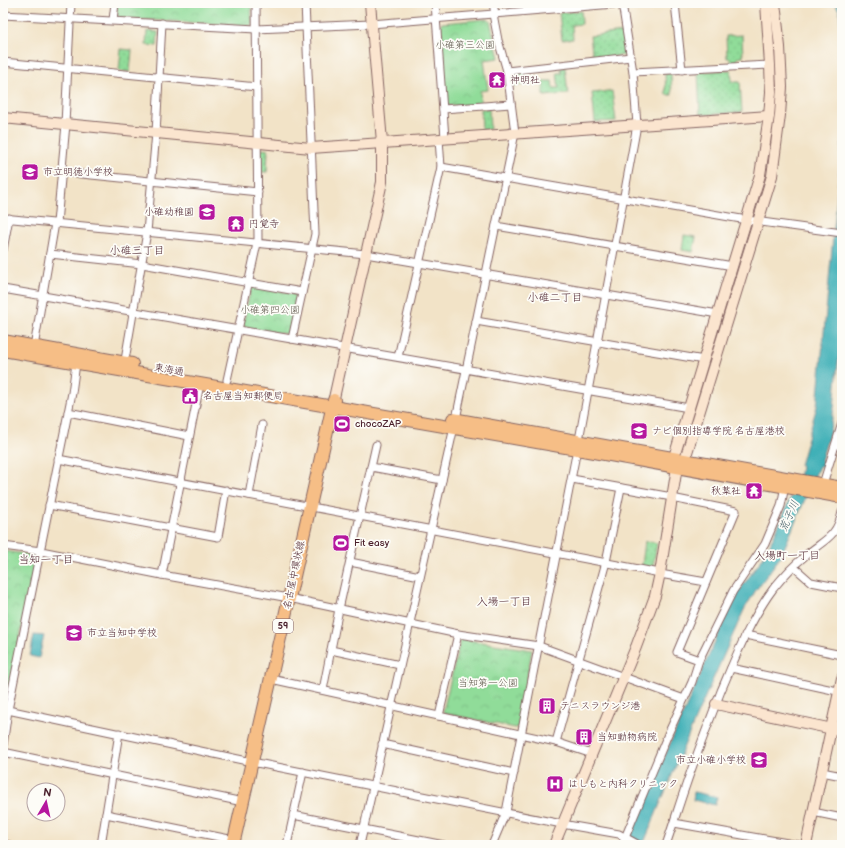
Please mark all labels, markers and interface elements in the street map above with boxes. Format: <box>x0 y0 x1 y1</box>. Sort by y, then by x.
park label: 小碓第三公園 <box>435 39 495 51</box>
temple icon: 神明社 <box>487 70 507 90</box>
place label: 神明社 <box>510 74 540 86</box>
school or university icon: 市立明徳小学校 <box>20 162 40 182</box>
place label: 市立明徳小学校 <box>43 166 113 178</box>
school or university icon: 小碓幼稚園 <box>197 202 217 222</box>
place label: 小碓幼稚園 <box>144 206 194 218</box>
temple icon: 円覚寺 <box>226 214 246 234</box>
place label: 円覚寺 <box>249 218 279 230</box>
district label: 小碓三丁目 <box>110 244 165 257</box>
district label: 小碓二丁目 <box>528 291 583 304</box>
park label: 小碓第四公園 <box>240 304 300 316</box>
street label: 東海通 <box>153 361 185 379</box>
public building icon: 名古屋当知郵便局 <box>180 386 200 406</box>
place label: 名古屋当知郵便局 <box>203 390 283 402</box>
sports icon: chocoZAP <box>332 414 352 434</box>
place label: chocoZAP <box>355 418 402 430</box>
school or university icon: ナビ個別指導学院 名古屋港校 <box>629 421 649 441</box>
place label: ナビ個別指導学院 名古屋港校 <box>652 425 785 437</box>
temple icon: 秋葉社 <box>744 481 764 501</box>
place label: 秋葉社 <box>711 485 741 497</box>
water label: 荒子川 <box>776 498 802 534</box>
sports icon: Fit easy <box>331 533 351 553</box>
place label: Fit easy <box>354 537 390 549</box>
street label: 名古屋中環状線 <box>281 540 307 610</box>
district label: 入場町一丁目 <box>754 549 820 562</box>
district label: 当知一丁目 <box>19 553 74 566</box>
district label: 入場一丁目 <box>477 595 532 608</box>
road number: 59 <box>273 619 293 633</box>
school or university icon: 市立当知中学校 <box>64 623 84 643</box>
place label: 市立当知中学校 <box>87 627 157 639</box>
park label: 当知第一公園 <box>458 677 518 689</box>
building icon: テニスラウンジ港 <box>537 696 557 716</box>
place label: テニスラウンジ港 <box>560 700 640 712</box>
building icon: 当知動物病院 <box>574 727 594 747</box>
place label: 当知動物病院 <box>597 731 657 743</box>
school or university icon: 市立小碓小学校 <box>749 750 769 770</box>
place label: 市立小碓小学校 <box>676 754 746 766</box>
hospital icon: はしもと内科クリニック <box>545 774 565 794</box>
place label: はしもと内科クリニック <box>568 778 678 790</box>
north arrow <box>26 782 66 822</box>
text: N <box>42 786 53 800</box>

